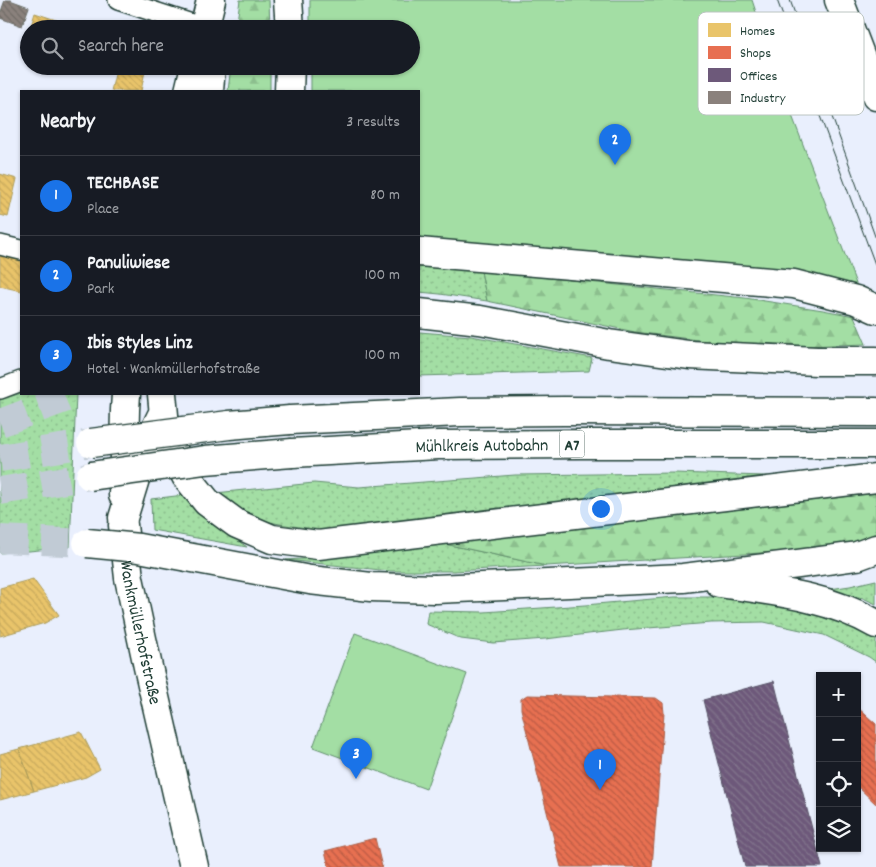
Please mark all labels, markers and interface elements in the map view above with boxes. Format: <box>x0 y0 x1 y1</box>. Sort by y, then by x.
legend <box>698 12 864 115</box>
search box <box>20 20 420 75</box>
text: Homes <box>740 22 775 42</box>
icon: search <box>38 34 66 62</box>
text: Search here <box>78 34 164 61</box>
text: Shops <box>740 44 771 64</box>
text: Offices <box>740 67 777 87</box>
text: Industry <box>740 89 786 109</box>
text: Nearby <box>40 108 95 138</box>
text: 3 results <box>346 111 400 134</box>
pin: 2 <box>599 124 631 165</box>
text: TECHBASE <box>87 171 159 198</box>
text: 1 <box>54 184 58 207</box>
text: 80 m <box>370 184 400 207</box>
text: Place <box>87 198 119 221</box>
text: Panuliwiese <box>87 251 170 278</box>
text: 2 <box>53 264 60 287</box>
text: 100 m <box>364 264 400 287</box>
text: Park <box>87 278 114 301</box>
text: Ibis Styles Linz <box>87 331 193 358</box>
text: 3 <box>52 344 60 367</box>
text: 100 m <box>364 344 400 367</box>
text: Hotel · Wankmüllerhofstraße <box>87 358 260 381</box>
road number: A7 <box>560 430 584 458</box>
street label: Mühlkreis Autobahn <box>415 434 548 461</box>
your location <box>588 496 614 522</box>
street label: Wankmüllerhofstraße <box>112 559 166 707</box>
map controls <box>816 672 861 852</box>
button: + <box>816 672 861 717</box>
button: − <box>816 717 861 762</box>
pin: 3 <box>340 738 372 779</box>
pin: 1 <box>584 749 616 790</box>
button: locate <box>816 762 861 807</box>
button: layers <box>816 807 861 852</box>

